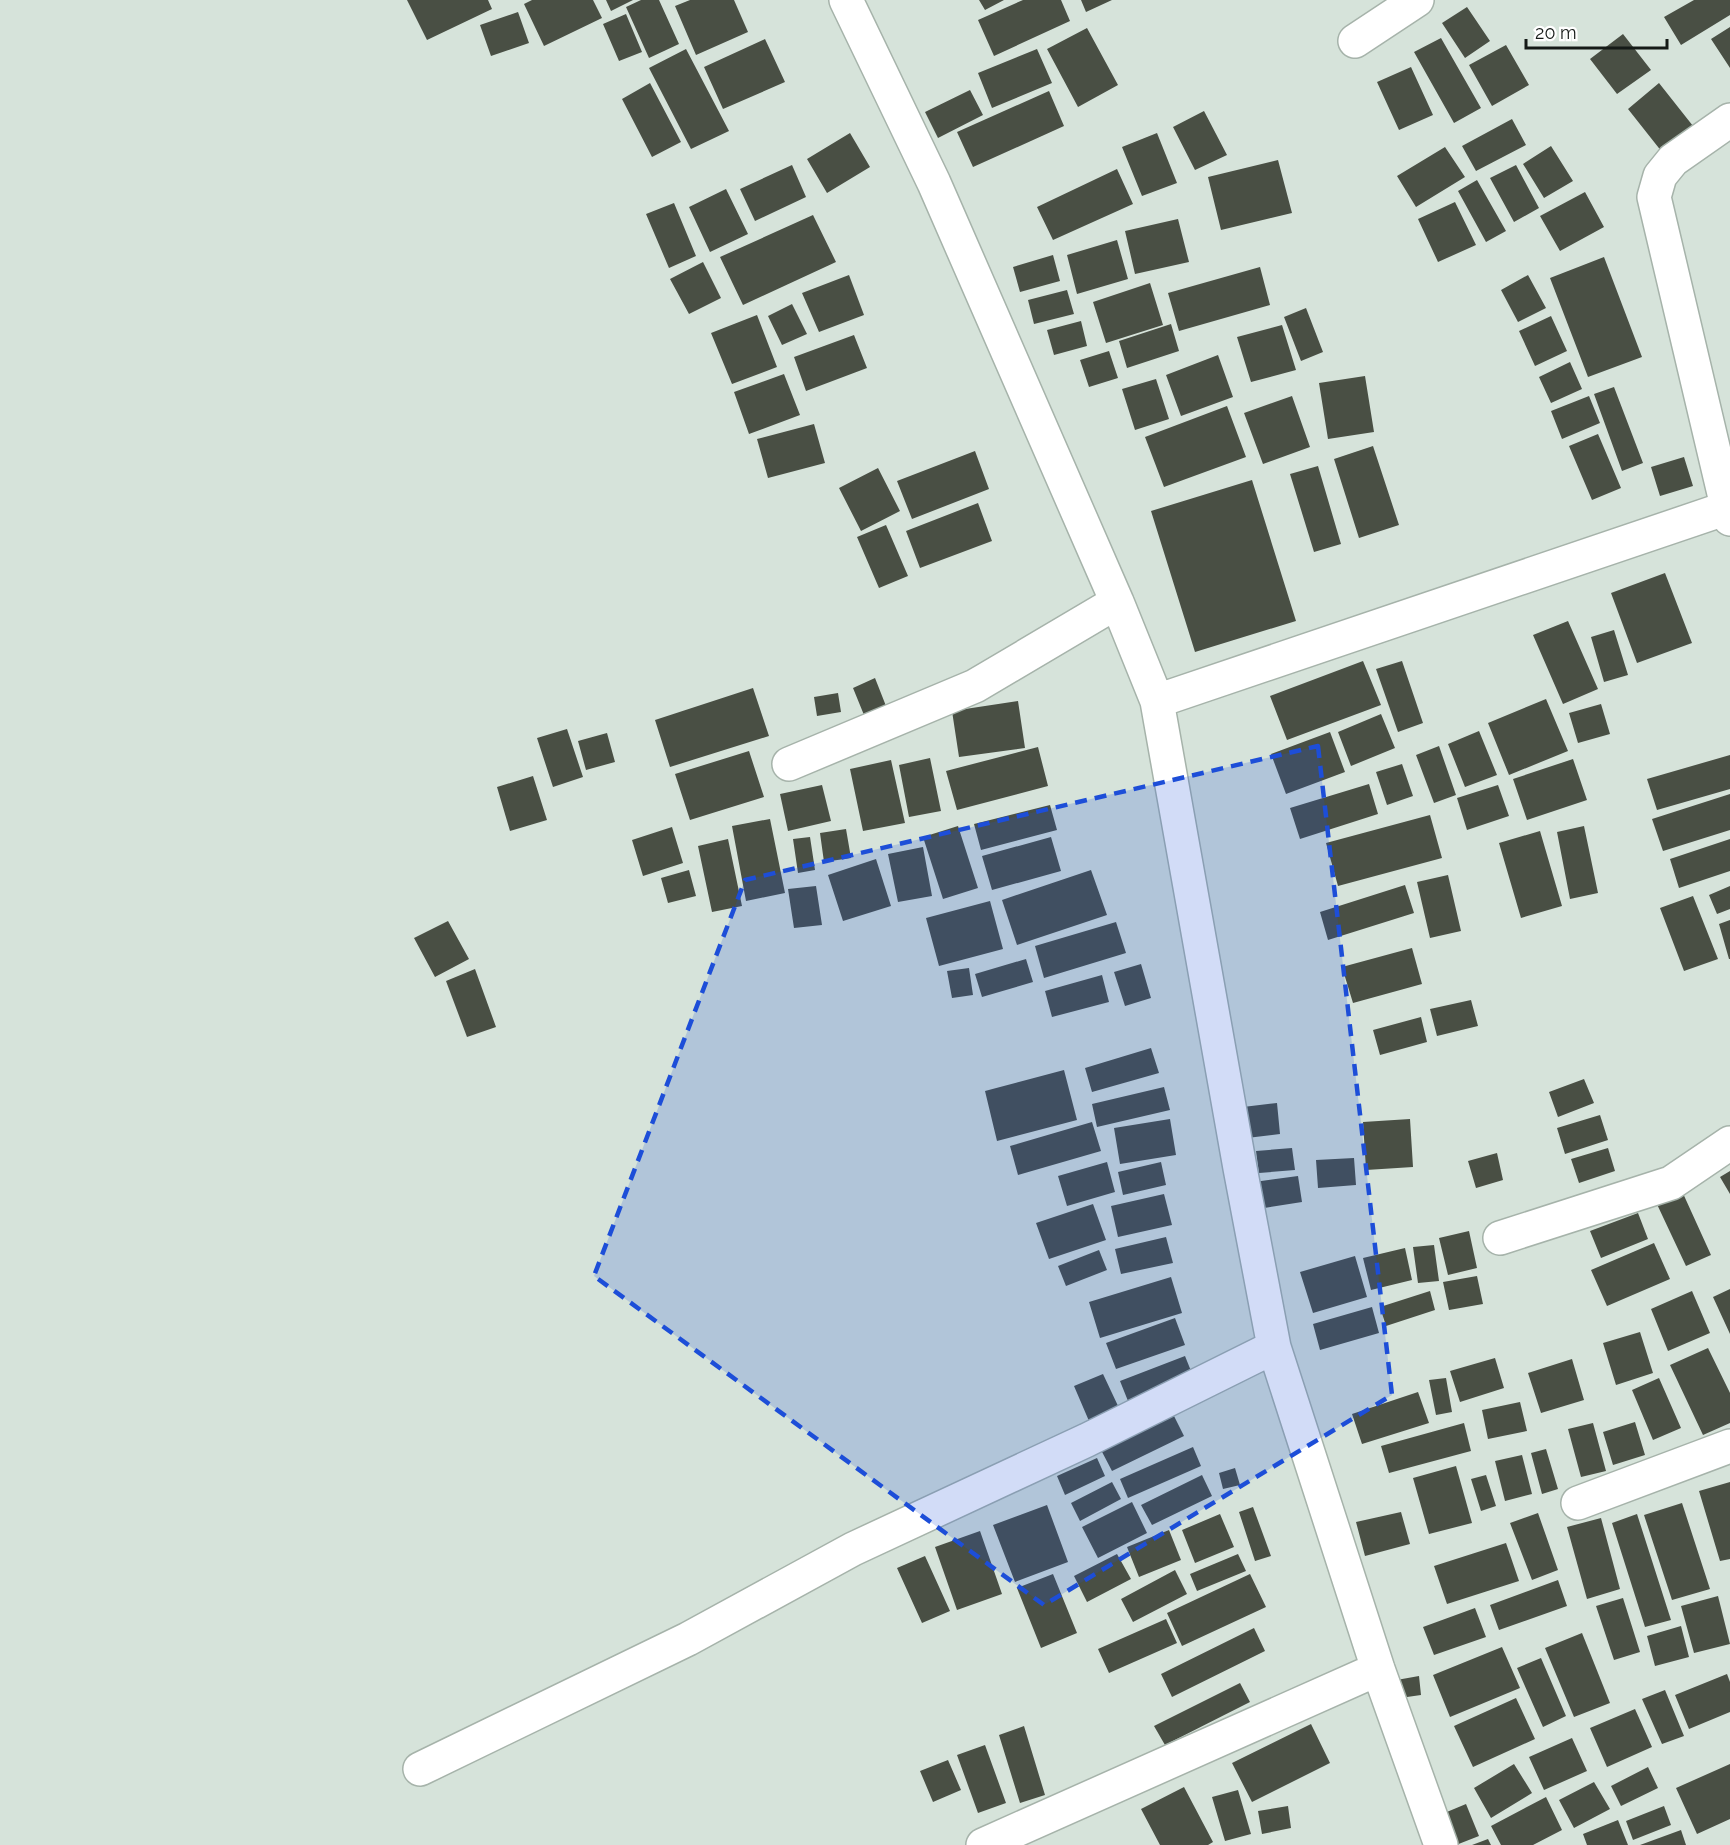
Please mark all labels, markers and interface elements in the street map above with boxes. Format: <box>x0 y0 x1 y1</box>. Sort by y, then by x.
scale bar <box>1526 12 1667 50</box>
text: 20 m <box>1535 22 1577 43</box>

